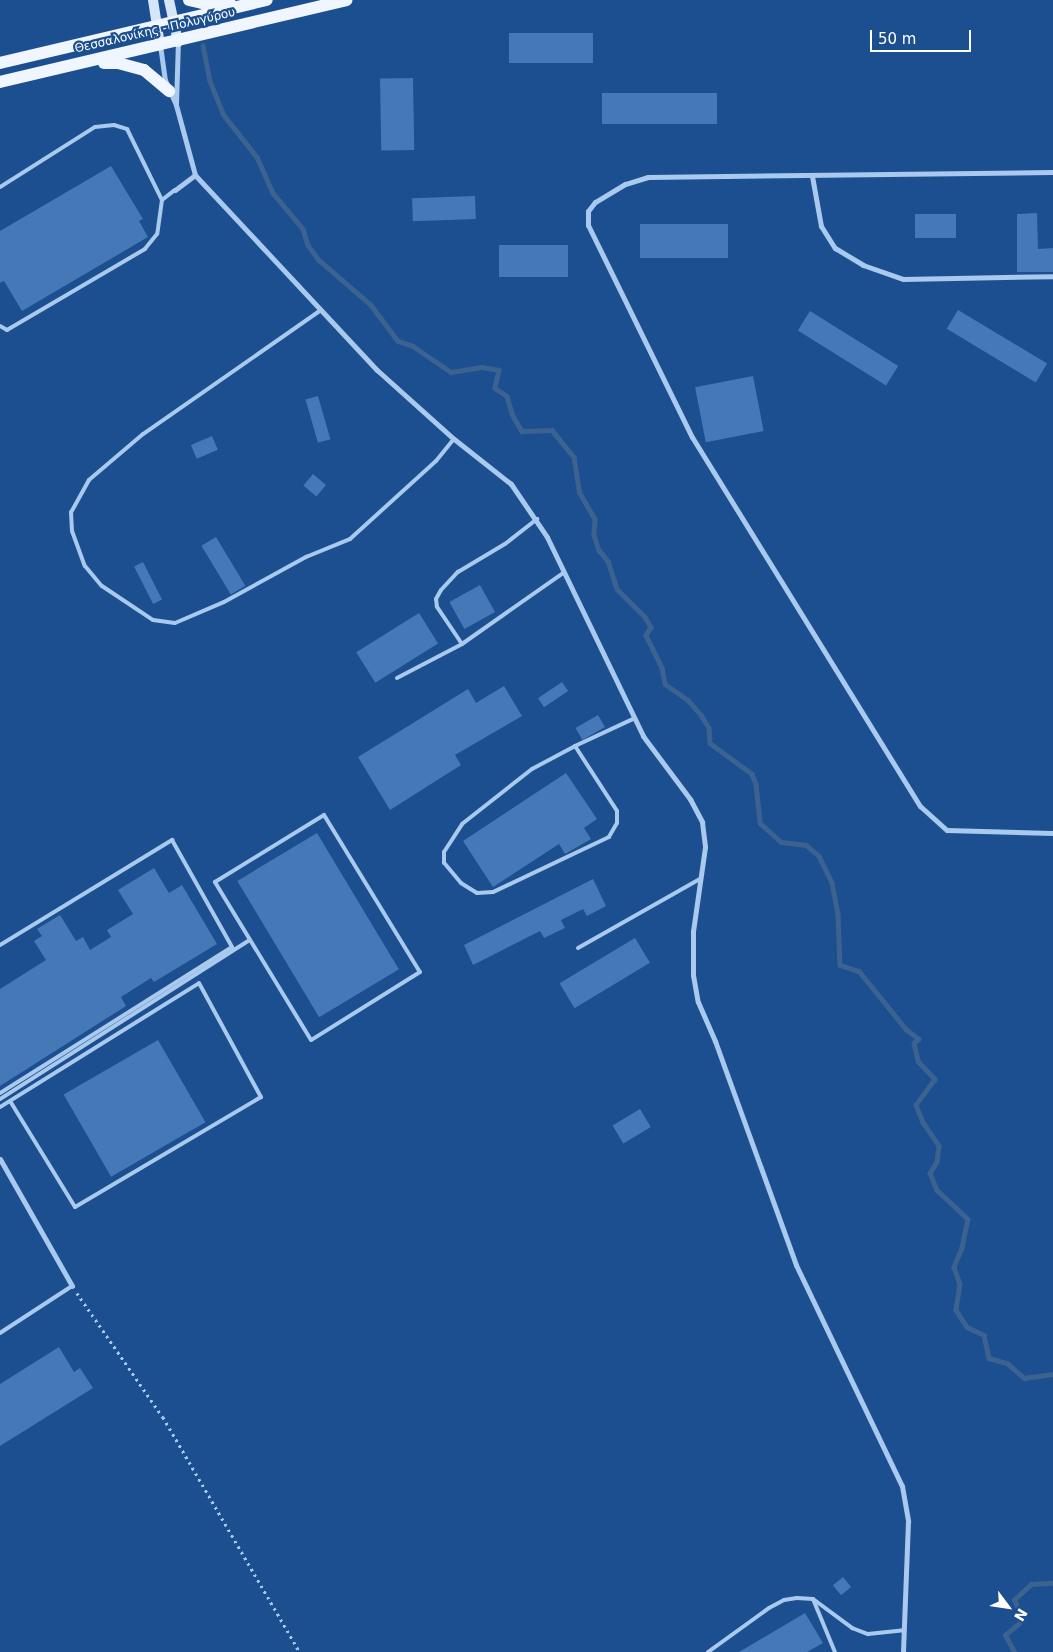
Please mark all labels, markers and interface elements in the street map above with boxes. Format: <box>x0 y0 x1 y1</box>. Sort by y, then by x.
street label: Θεσσαλονίκης - Πολυγύρου <box>73 6 237 56</box>
scale bar <box>873 20 974 52</box>
text: 50 m <box>878 30 916 48</box>
north arrow <box>983 1582 1033 1632</box>
text: N <box>1011 1606 1031 1624</box>

